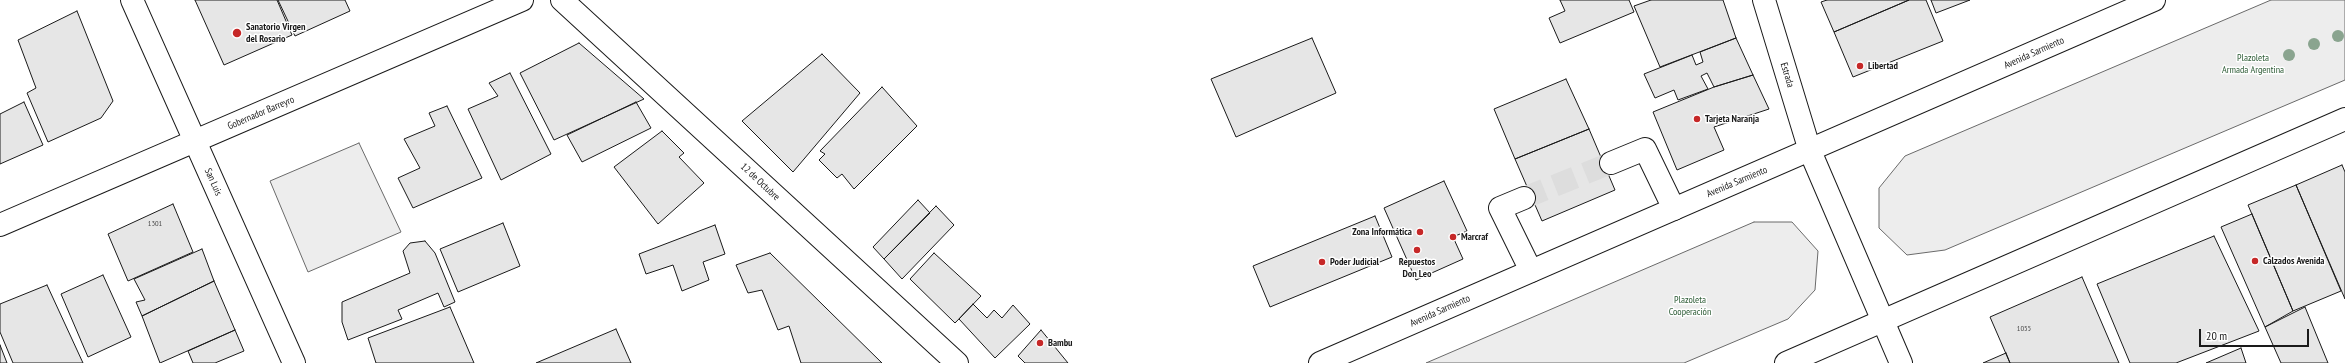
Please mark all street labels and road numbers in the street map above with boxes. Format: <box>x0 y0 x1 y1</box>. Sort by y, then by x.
street label: Avenida Sarmiento <box>2002 34 2066 72</box>
street label: Estrada <box>1778 61 1796 89</box>
street label: Gobernador Barreyro <box>226 94 296 132</box>
street label: 12 de Octubre <box>738 161 782 203</box>
street label: Avenida Sarmiento <box>1705 164 1769 200</box>
street label: San Luis <box>202 166 224 198</box>
street label: Avenida Sarmiento <box>1408 292 1472 330</box>

